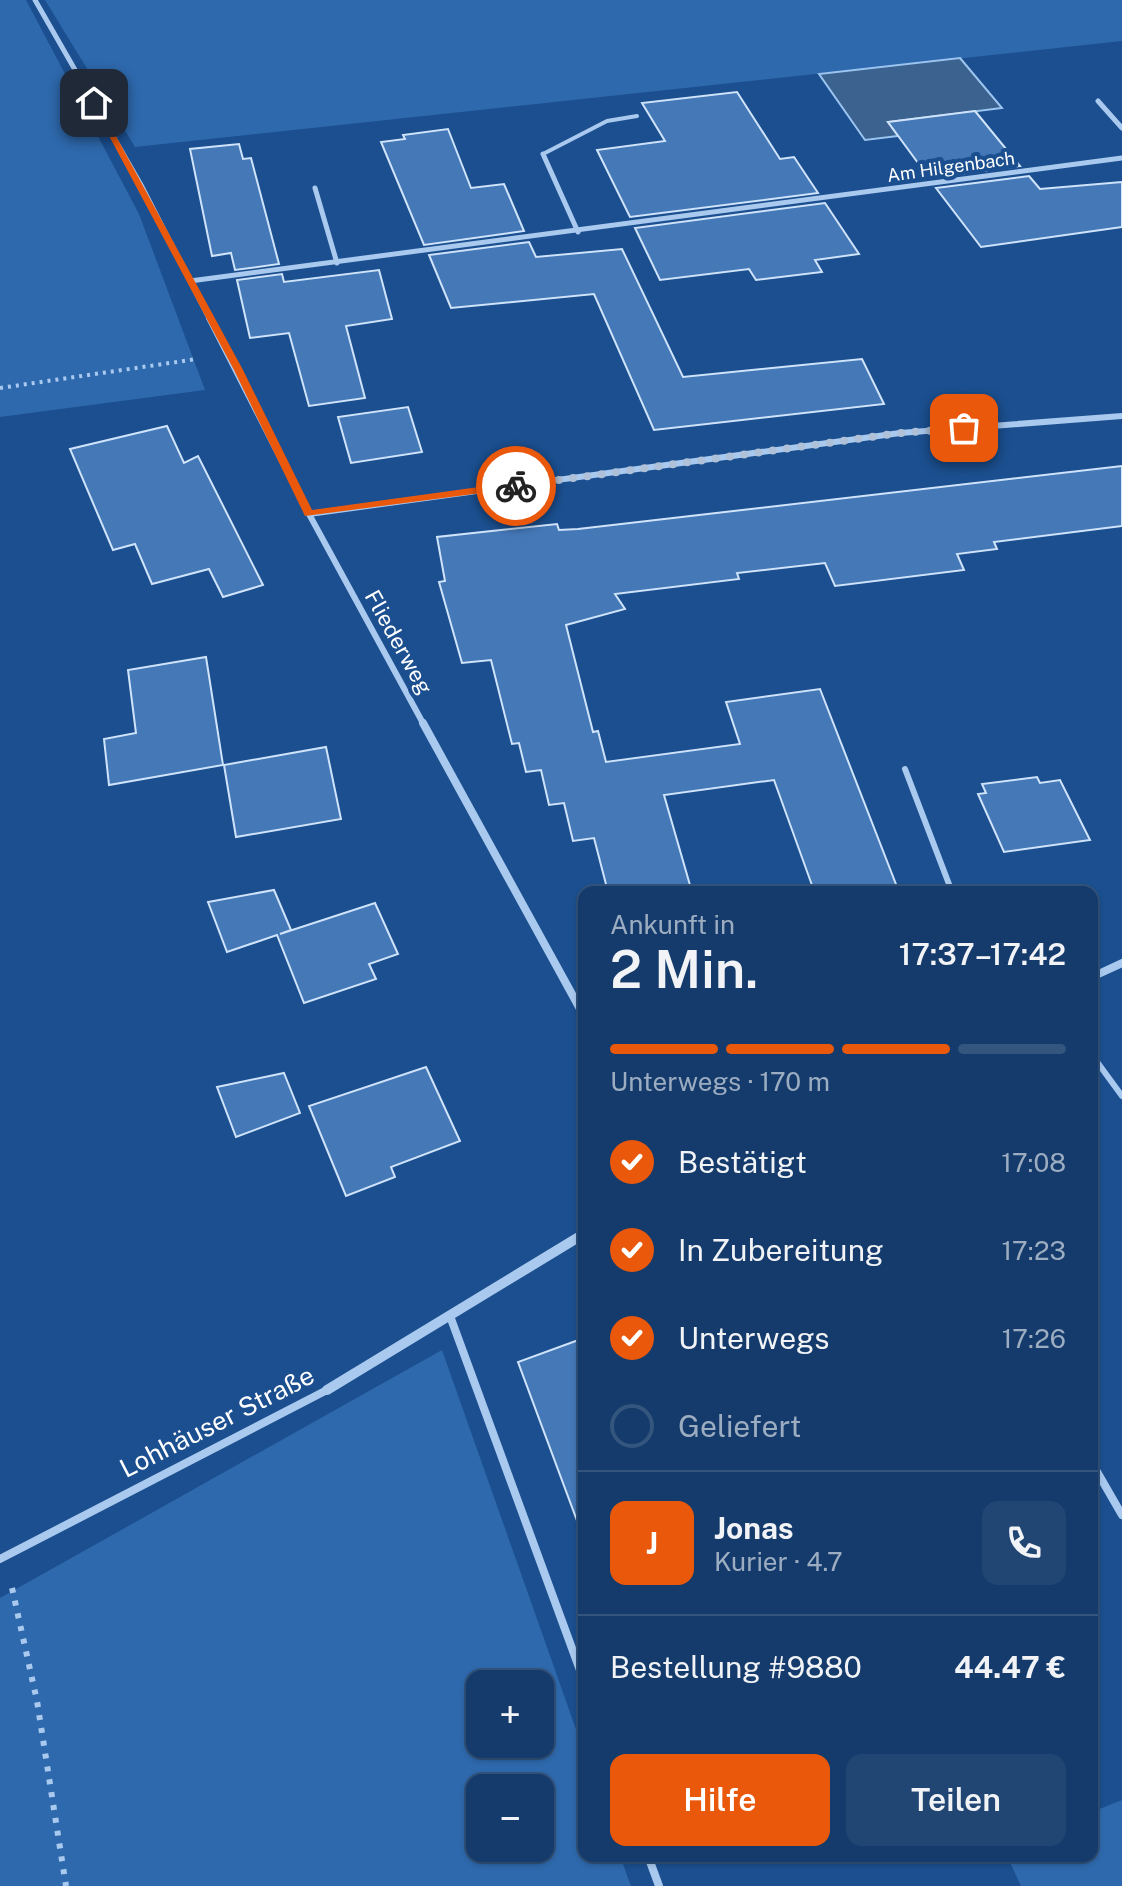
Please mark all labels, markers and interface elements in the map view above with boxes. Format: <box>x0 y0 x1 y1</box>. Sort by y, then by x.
pin <box>60 69 128 137</box>
icon: home <box>72 81 116 125</box>
street label: Am Hilgenbach <box>886 147 1016 186</box>
pin <box>930 394 998 462</box>
icon: bag <box>942 406 986 450</box>
courier <box>476 446 556 526</box>
icon: bike <box>494 464 538 508</box>
street label: Fliederweg <box>360 585 438 699</box>
text: Ankunft in <box>610 909 735 940</box>
text: 17:37–17:42 <box>899 936 1066 972</box>
text: 2 Min. <box>610 939 758 1000</box>
text: Unterwegs · 170 m <box>610 1066 830 1097</box>
icon: check <box>610 1140 654 1184</box>
text: Bestätigt <box>678 1144 807 1180</box>
text: 17:08 <box>1001 1147 1066 1178</box>
icon: check <box>610 1228 654 1272</box>
text: In Zubereitung <box>678 1232 884 1268</box>
text: 17:23 <box>1002 1235 1066 1266</box>
icon: check <box>610 1316 654 1360</box>
text: Unterwegs <box>678 1320 829 1356</box>
text: 17:26 <box>1002 1323 1066 1354</box>
street label: Lohhäuser Straße <box>114 1359 319 1484</box>
text: Geliefert <box>678 1408 801 1444</box>
button: phone <box>982 1501 1066 1585</box>
text: Jonas <box>714 1510 794 1546</box>
text: J <box>646 1525 658 1561</box>
text: Kurier · 4.7 <box>714 1546 843 1577</box>
text: Bestellung #9880 <box>610 1649 862 1685</box>
text: 44.47 € <box>954 1649 1066 1685</box>
map controls <box>466 1670 554 1862</box>
button: + <box>466 1670 554 1758</box>
button: Hilfe <box>610 1754 830 1846</box>
button: Teilen <box>846 1754 1066 1846</box>
button: − <box>466 1774 554 1862</box>

